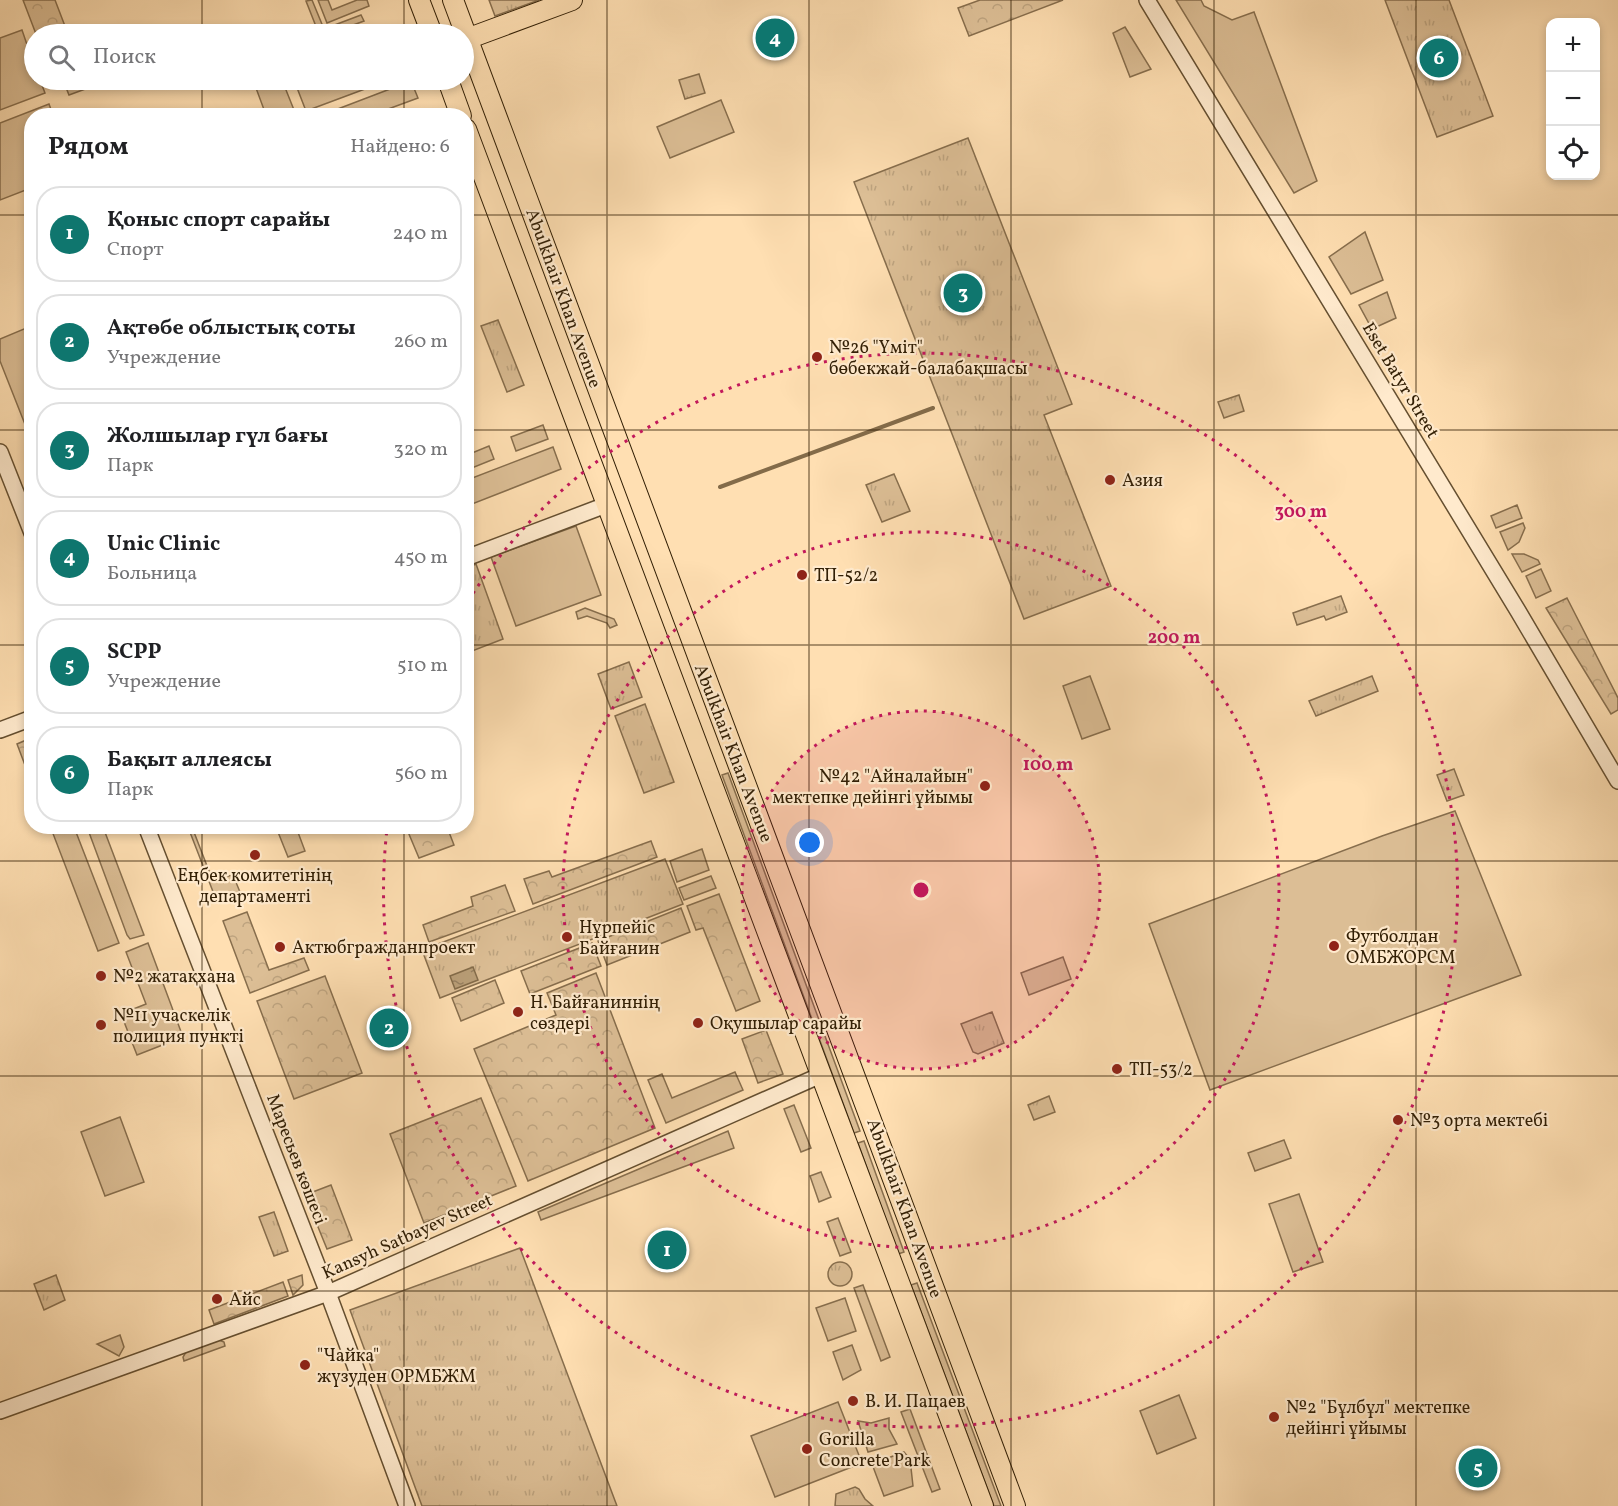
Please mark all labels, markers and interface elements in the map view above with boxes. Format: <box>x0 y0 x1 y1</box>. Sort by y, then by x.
pin: 4 <box>756 15 794 60</box>
map controls <box>1546 18 1600 180</box>
button: + <box>1546 18 1600 72</box>
search box <box>24 24 474 90</box>
pin: 6 <box>1420 36 1458 80</box>
icon: search <box>45 41 78 74</box>
text: Поиск <box>93 42 156 73</box>
button: − <box>1546 72 1600 126</box>
button: locate <box>1546 126 1600 180</box>
text: Рядом <box>48 129 128 165</box>
text: Найдено: 6 <box>350 133 450 161</box>
text: Қоныс спорт сарайы <box>107 205 330 236</box>
street label: Abulkhair Khan Avenue <box>518 205 607 392</box>
text: 1 <box>65 220 74 248</box>
text: 240 m <box>393 220 448 248</box>
text: Спорт <box>107 236 164 264</box>
pin: 3 <box>944 270 982 316</box>
text: Ақтөбе облыстық соты <box>107 313 356 344</box>
street label: Eset Batyr Street <box>1355 318 1444 443</box>
text: 2 <box>64 328 75 356</box>
text: 260 m <box>393 328 448 356</box>
place label: №26 "Үміт" бөбекжай-балабақшасы <box>829 336 1028 382</box>
text: Учреждение <box>107 344 221 372</box>
marker: №26 "Үміт" бөбекжай-балабақшасы <box>810 350 824 364</box>
text: Жолшылар гүл бағы <box>107 421 328 452</box>
text: 3 <box>64 436 75 464</box>
text: 320 m <box>393 436 448 464</box>
text: Парк <box>107 452 153 480</box>
place label: Азия <box>1122 469 1163 494</box>
marker: Азия <box>1103 473 1117 487</box>
text: 300 m <box>1275 500 1327 525</box>
text: Unic Clinic <box>107 529 220 560</box>
text: 4 <box>63 544 76 572</box>
text: 450 m <box>394 544 448 572</box>
text: Больница <box>107 560 197 588</box>
place label: ТП-52/2 <box>814 564 878 589</box>
marker: ТП-52/2 <box>795 568 809 582</box>
text: 200 m <box>1148 626 1200 651</box>
text: SCPP <box>107 637 162 668</box>
text: 5 <box>65 652 74 680</box>
text: 510 m <box>397 652 448 680</box>
street label: Abulkhair Khan Avenue <box>687 661 778 846</box>
text: Учреждение <box>107 668 221 696</box>
text: Бақыт аллеясы <box>107 745 272 776</box>
text: 100 m <box>1023 753 1073 778</box>
text: 6 <box>64 760 75 788</box>
text: 560 m <box>395 760 448 788</box>
place label: №42 "Айналайын" мектепке дейінгі ұйымы <box>772 765 973 811</box>
text: Парк <box>107 776 153 804</box>
marker: №42 "Айналайын" мектепке дейінгі ұйымы <box>978 779 992 793</box>
your location <box>795 828 824 857</box>
marker: Еңбек комитетінің департаменті <box>248 848 262 862</box>
place label: Еңбек комитетінің департаменті <box>177 864 333 910</box>
centre of rings <box>911 880 931 900</box>
place label: Нұрпейіс Байғанин <box>579 916 660 962</box>
place label: Футболдан ОМБЖОРСМ <box>1346 925 1456 971</box>
marker: Нұрпейіс Байғанин <box>560 930 574 944</box>
place label: Актюбгражданпроект <box>292 936 475 961</box>
marker: Футболдан ОМБЖОРСМ <box>1327 939 1341 953</box>
marker: Актюбгражданпроект <box>273 940 287 954</box>
place label: №2 жатақхана <box>113 965 236 990</box>
marker: №2 жатақхана <box>94 969 108 983</box>
place label: Н. Байғаниннің сөздері <box>530 991 661 1037</box>
place label: №11 учаскелік полиция пункті <box>113 1004 244 1050</box>
marker: Н. Байғаниннің сөздері <box>511 1005 525 1019</box>
pin: 2 <box>370 1006 408 1050</box>
place label: Оқушылар сарайы <box>710 1012 862 1037</box>
marker: Оқушылар сарайы <box>691 1016 705 1030</box>
marker: №11 учаскелік полиция пункті <box>94 1018 108 1032</box>
place label: ТП-53/2 <box>1129 1058 1193 1083</box>
marker: ТП-53/2 <box>1110 1062 1124 1076</box>
street label: Маресьев көшесі <box>259 1091 332 1228</box>
place label: №3 орта мектебі <box>1410 1109 1548 1134</box>
marker: №3 орта мектебі <box>1391 1113 1405 1127</box>
street label: Abulkhair Khan Avenue <box>859 1115 948 1302</box>
street label: Kansyh Satbayev Street <box>318 1188 497 1286</box>
pin: 1 <box>648 1228 686 1272</box>
place label: Айс <box>229 1288 261 1313</box>
marker: Айс <box>210 1292 224 1306</box>
place label: "Чайка" жүзуден ОРМБЖМ <box>317 1344 476 1390</box>
marker: "Чайка" жүзуден ОРМБЖМ <box>298 1358 312 1372</box>
place label: В. И. Пацаев <box>865 1390 966 1415</box>
marker: В. И. Пацаев <box>846 1394 860 1408</box>
place label: №2 "Бұлбұл" мектепке дейінгі ұйымы <box>1286 1396 1470 1442</box>
marker: №2 "Бұлбұл" мектепке дейінгі ұйымы <box>1267 1410 1281 1424</box>
place label: Gorilla Concrete Park <box>819 1428 930 1474</box>
marker: Gorilla Concrete Park <box>800 1442 814 1456</box>
pin: 5 <box>1458 1446 1498 1490</box>

